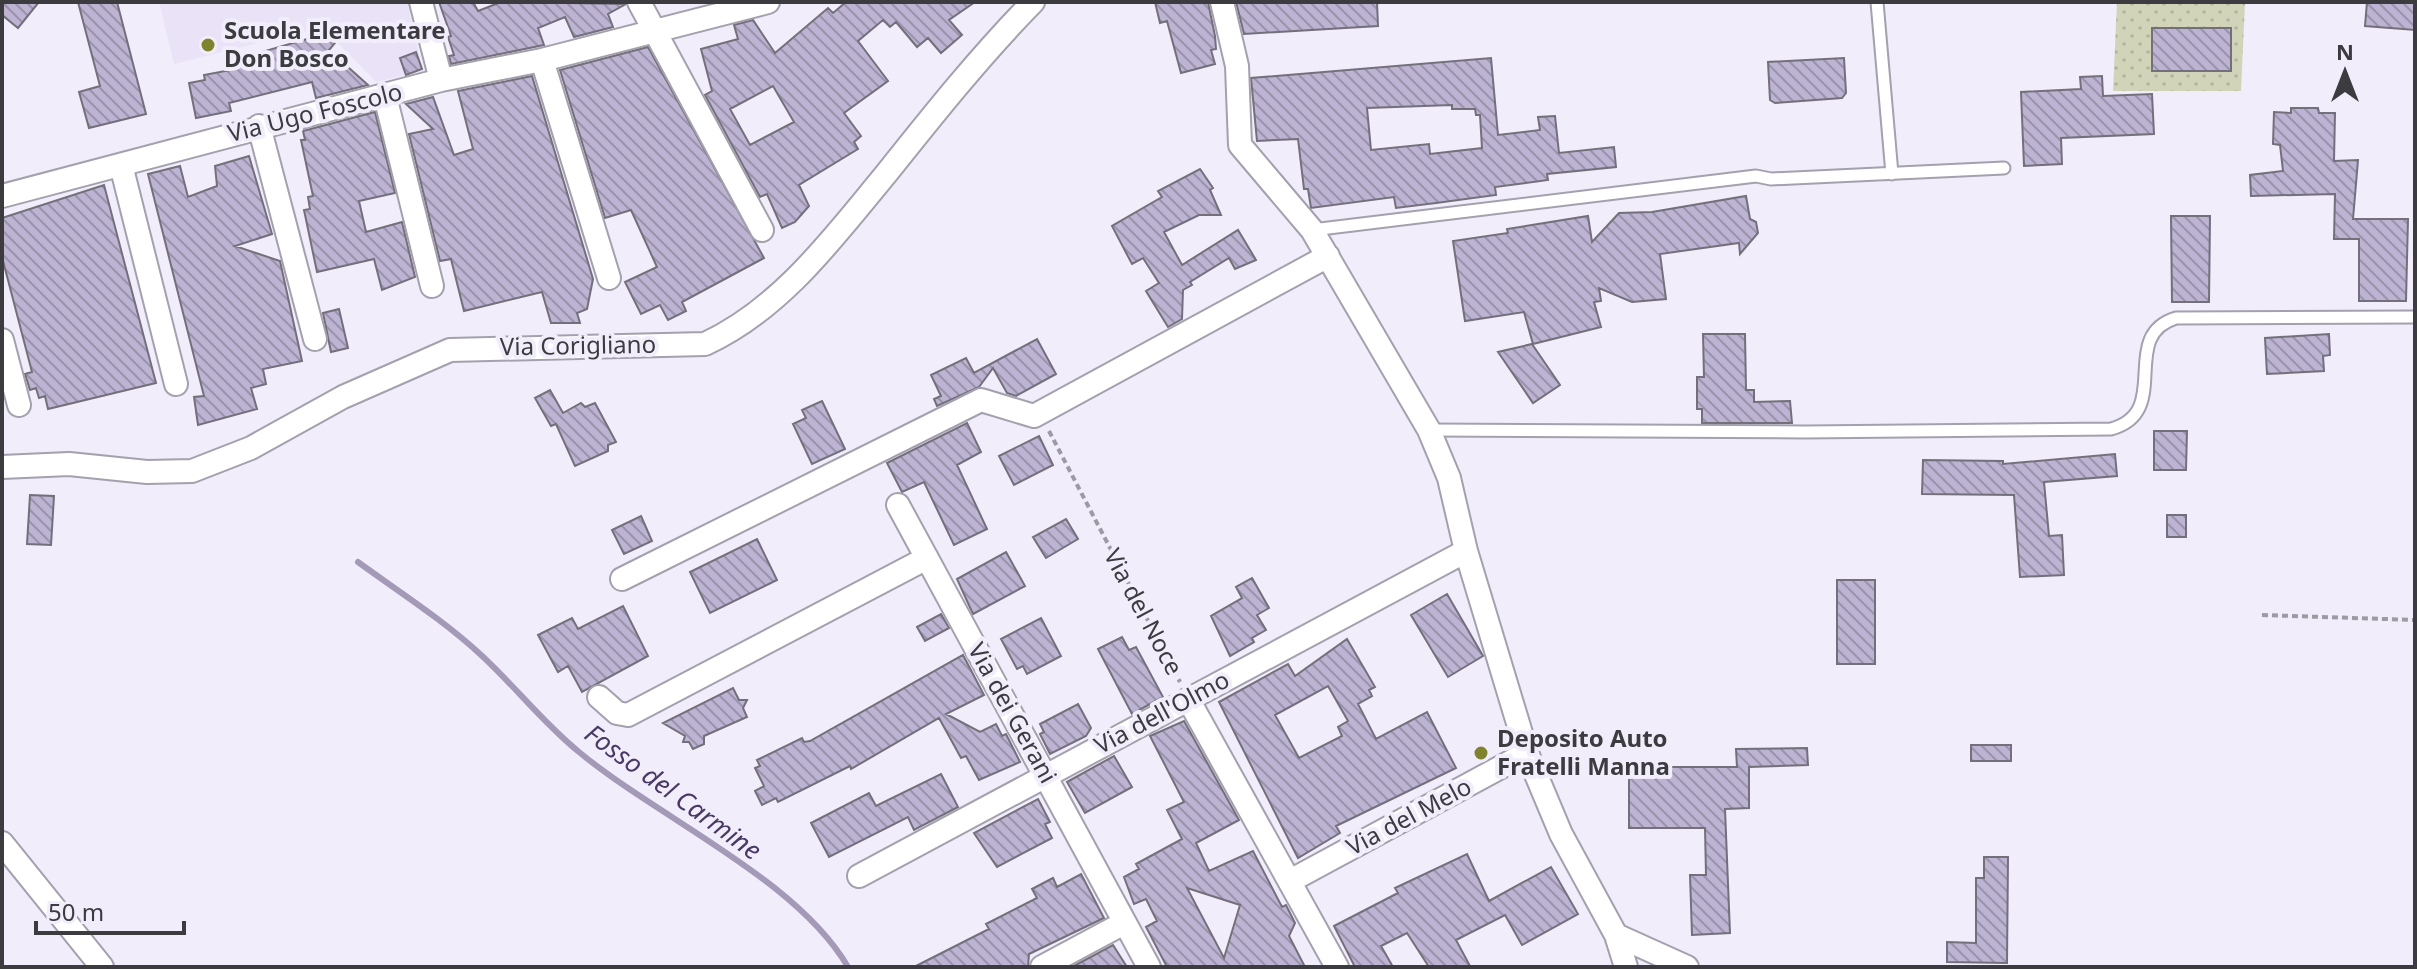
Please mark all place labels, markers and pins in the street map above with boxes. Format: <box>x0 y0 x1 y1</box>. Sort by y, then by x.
place label: Scuola Elementare Don Bosco <box>224 13 446 74</box>
marker: Scuola Elementare Don Bosco <box>199 36 217 54</box>
place label: Deposito Auto Fratelli Manna <box>1497 721 1670 782</box>
marker: Deposito Auto Fratelli Manna <box>1472 744 1490 762</box>

